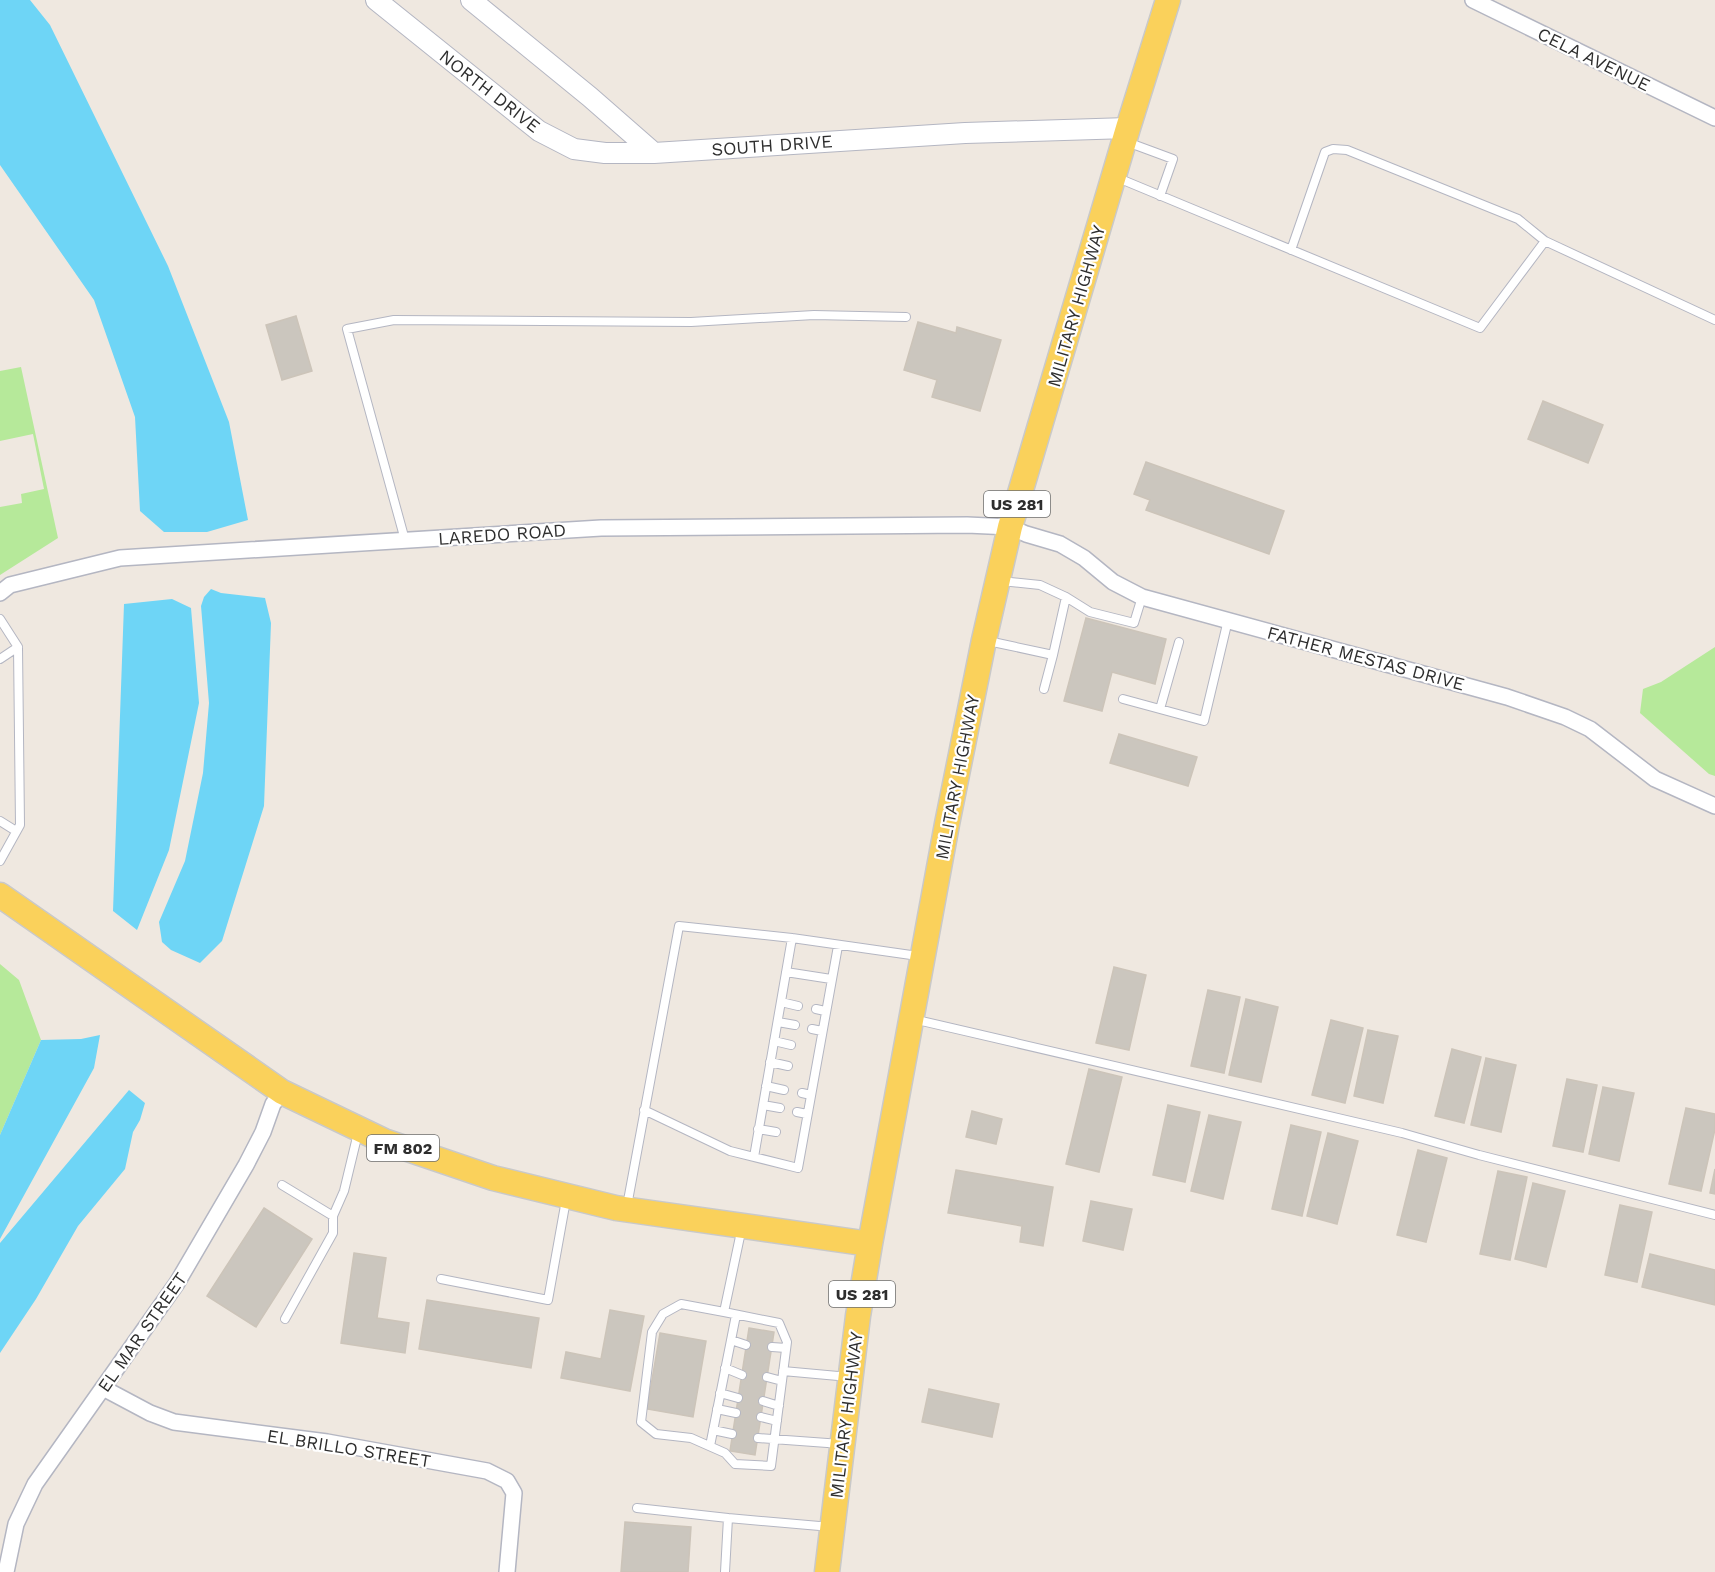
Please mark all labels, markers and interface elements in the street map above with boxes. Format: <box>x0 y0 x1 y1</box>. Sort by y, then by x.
street label: CELA AVENUE <box>1534 23 1654 95</box>
street label: NORTH DRIVE <box>435 45 545 137</box>
street label: SOUTH DRIVE <box>711 130 833 160</box>
street label: MILITARY HIGHWAY <box>1043 222 1109 389</box>
road number: US 281 <box>984 491 1050 517</box>
street label: LAREDO ROAD <box>437 519 567 549</box>
street label: FATHER MESTAS DRIVE <box>1265 622 1467 694</box>
street label: MILITARY HIGHWAY <box>931 692 983 861</box>
road number: FM 802 <box>367 1135 439 1161</box>
street label: EL MAR STREET <box>93 1268 191 1396</box>
road number: US 281 <box>829 1281 895 1307</box>
street label: MILITARY HIGHWAY <box>825 1330 867 1499</box>
street label: EL BRILLO STREET <box>266 1425 432 1471</box>

